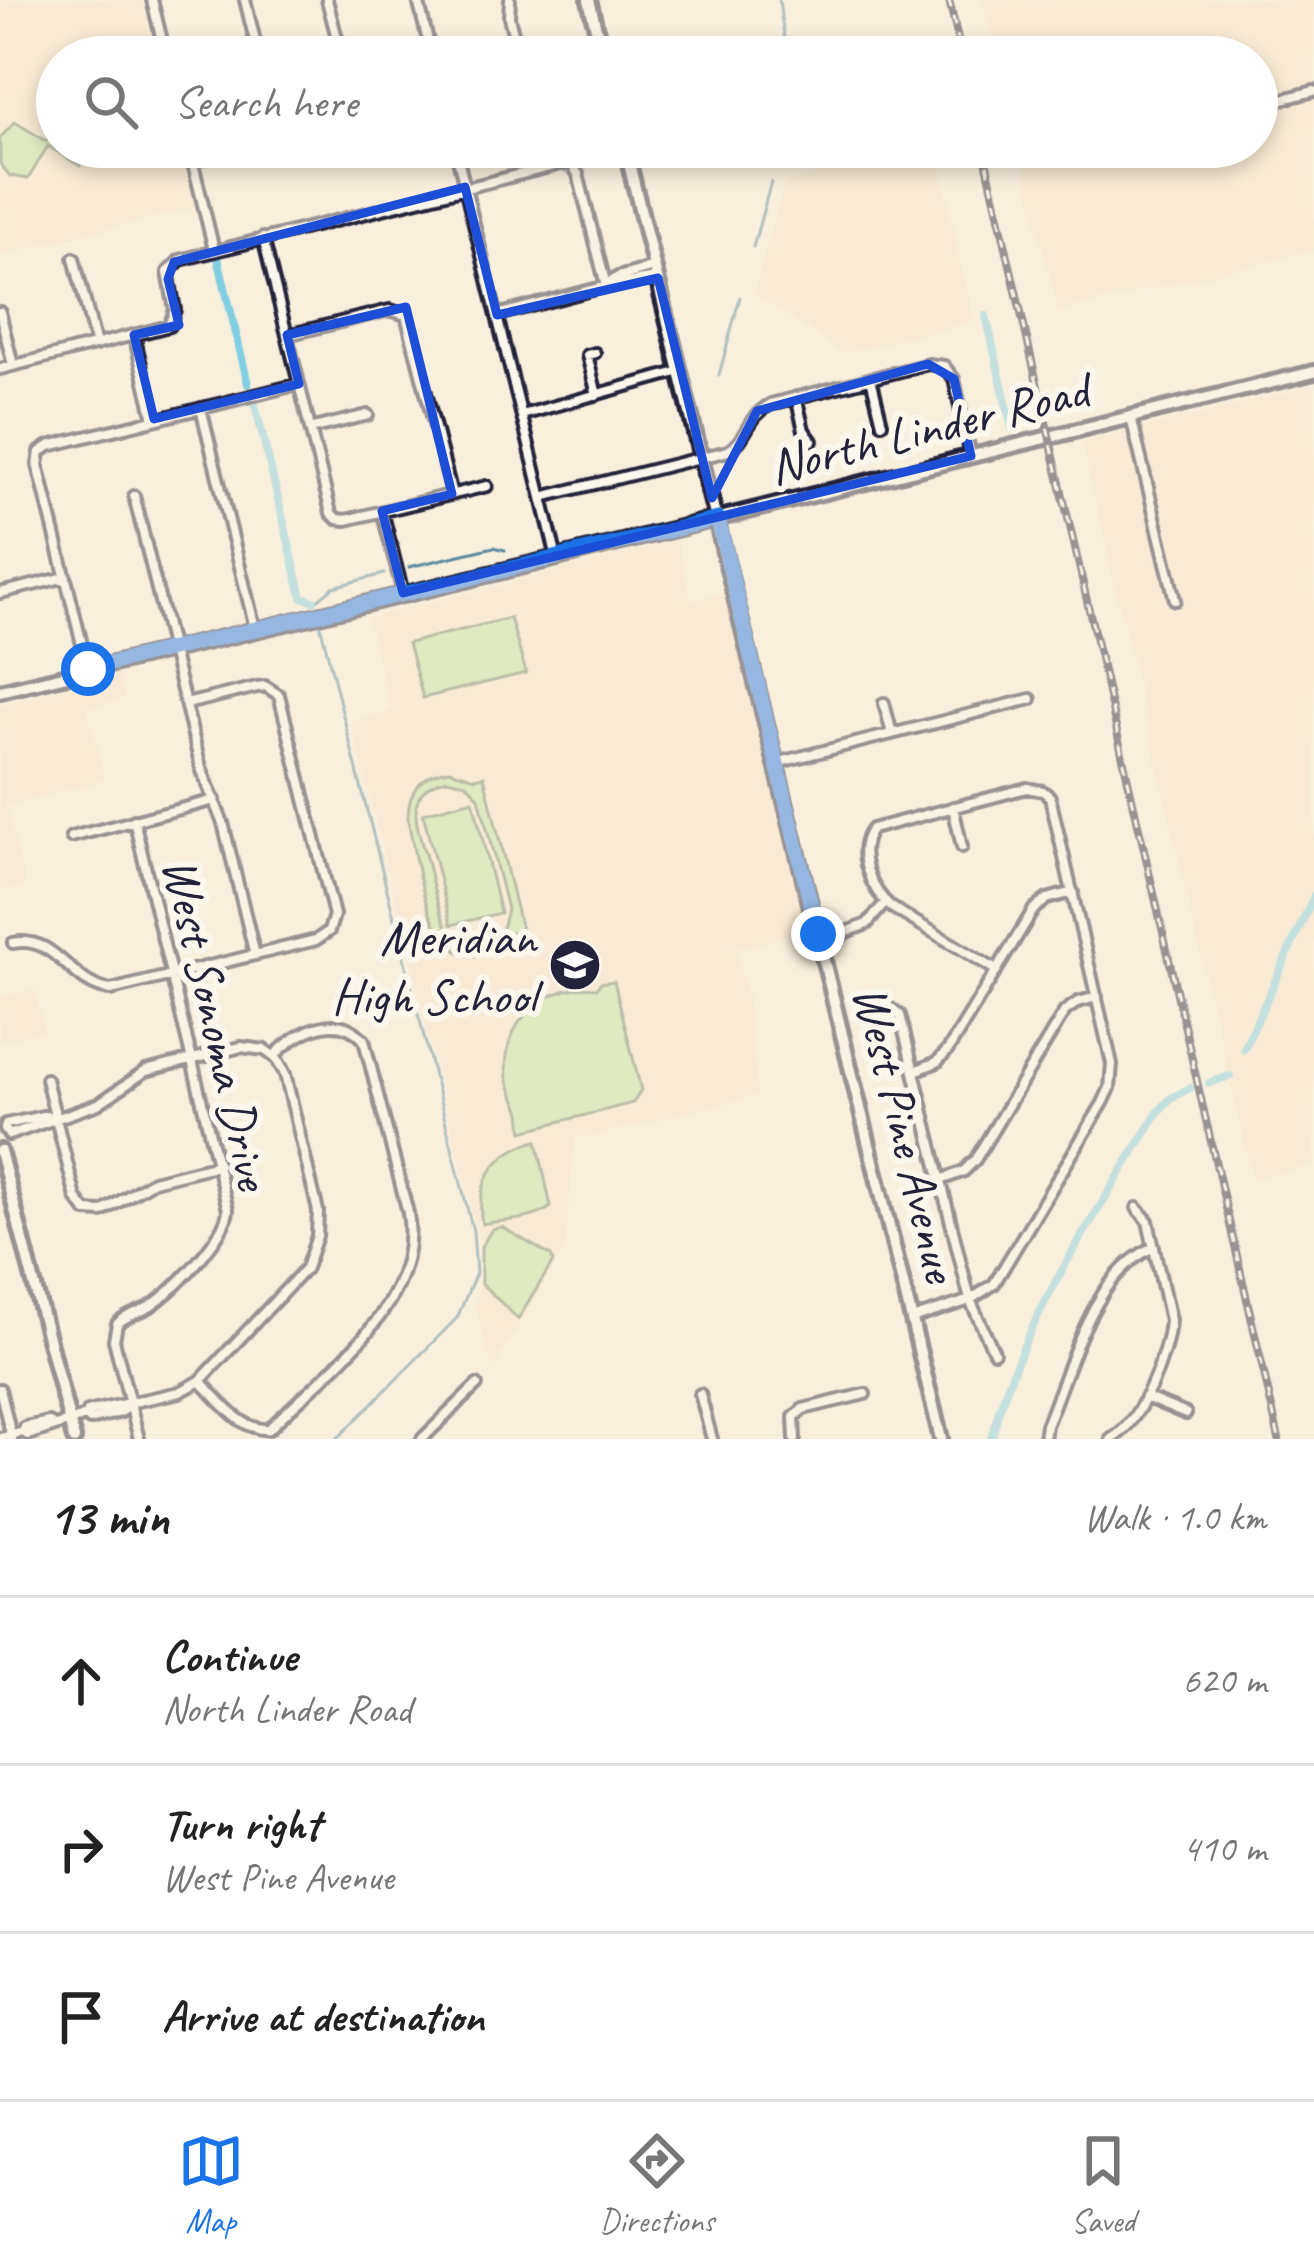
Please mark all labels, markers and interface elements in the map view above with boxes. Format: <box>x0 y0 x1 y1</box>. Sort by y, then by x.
search box <box>36 36 1278 168</box>
icon: search <box>78 69 144 135</box>
text: Search here <box>174 74 357 131</box>
street label: North Linder Road <box>762 356 1101 498</box>
route start <box>61 642 115 696</box>
street label: West Sonoma Drive <box>148 851 287 1199</box>
place label: Meridian High School <box>332 905 544 1028</box>
route end <box>791 907 845 961</box>
school or university icon: Meridian High School <box>547 937 603 993</box>
street label: West Pine Avenue <box>838 978 975 1291</box>
text: 13 min <box>48 1485 169 1549</box>
text: Walk · 1.0 km <box>1084 1493 1266 1542</box>
text: Continue <box>162 1628 296 1685</box>
icon: ahead <box>48 1648 114 1714</box>
text: 620 m <box>1182 1656 1266 1705</box>
text: North Linder Road <box>162 1685 411 1734</box>
text: Turn right <box>162 1796 320 1853</box>
icon: right <box>48 1816 114 1882</box>
text: 410 m <box>1182 1824 1266 1873</box>
text: West Pine Avenue <box>162 1853 394 1902</box>
icon: arrive <box>48 1984 114 2050</box>
text: Arrive at destination <box>162 1988 484 2045</box>
tab: Map <box>178 2128 244 2242</box>
tab: Directions <box>600 2128 714 2242</box>
tab: Saved <box>1070 2128 1136 2242</box>

